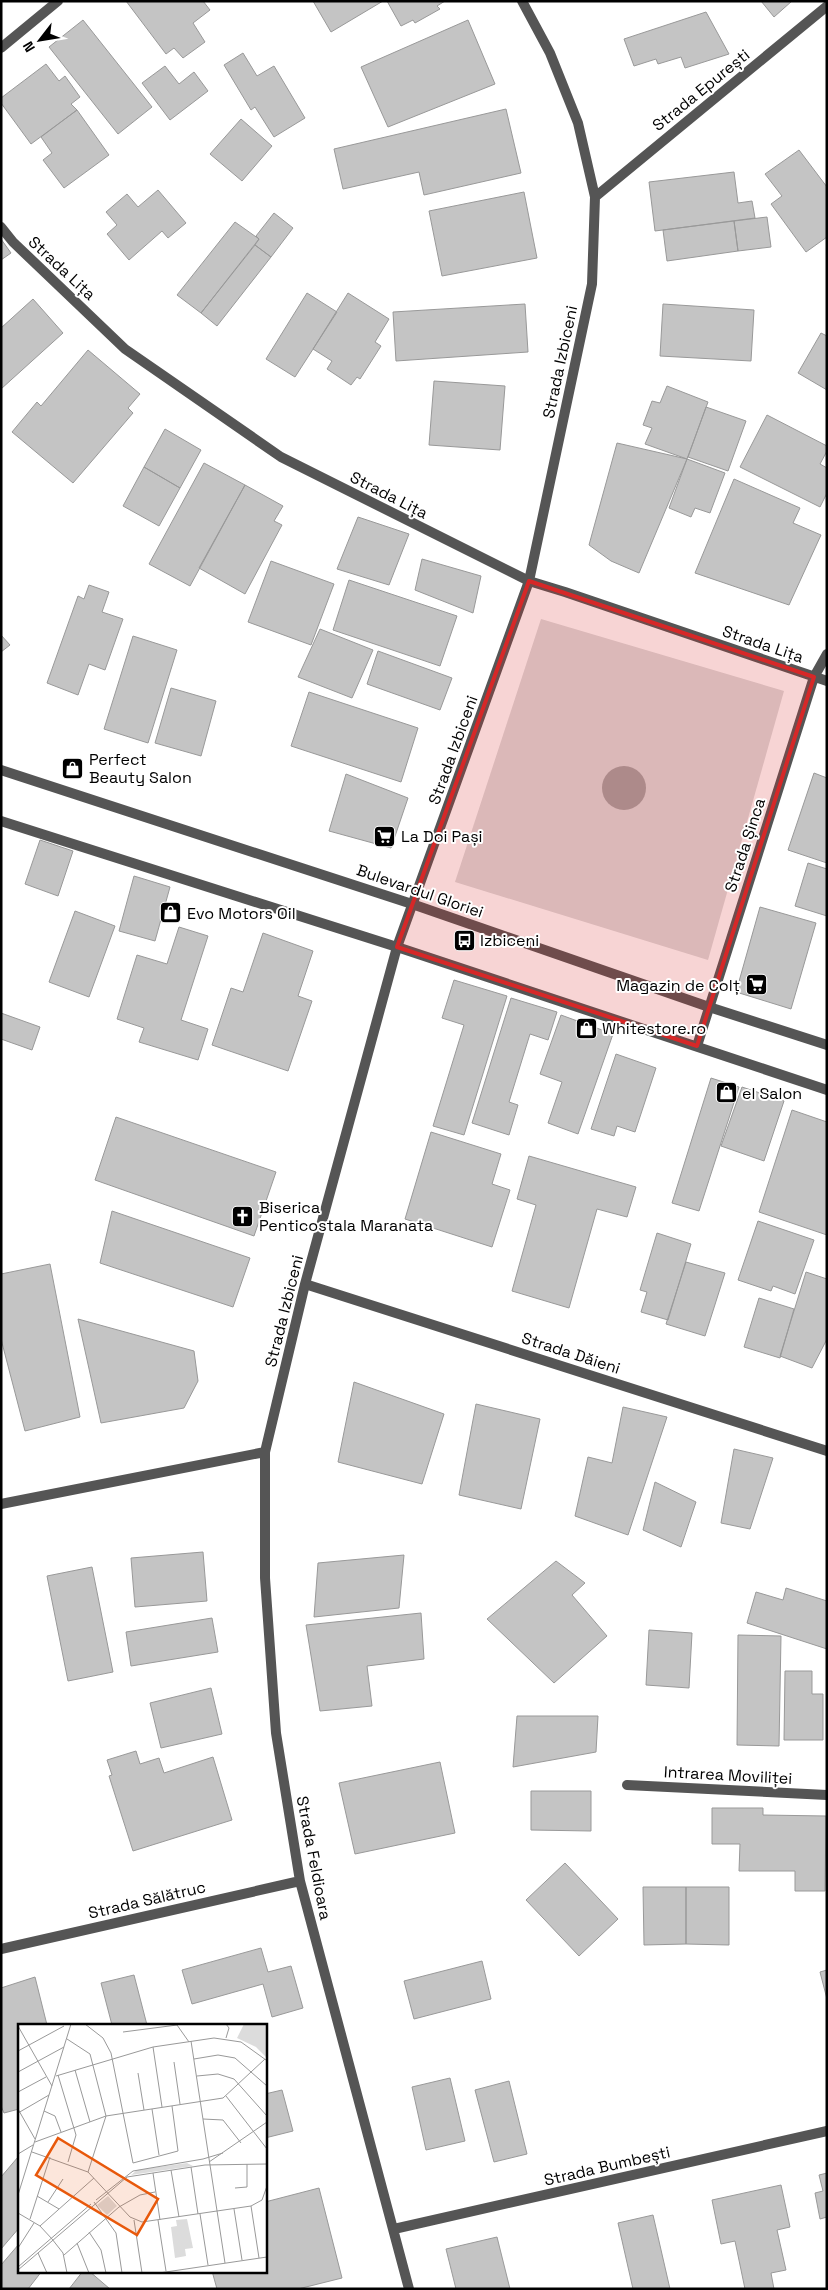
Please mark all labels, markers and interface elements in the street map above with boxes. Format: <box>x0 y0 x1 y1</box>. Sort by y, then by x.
north arrow <box>15 15 65 65</box>
text: N <box>19 38 39 55</box>
street label: Strada Epurești <box>648 44 754 136</box>
street label: Strada Lița <box>24 231 100 305</box>
street label: Strada Izbiceni <box>538 304 582 420</box>
street label: Strada Lița <box>346 466 432 524</box>
street label: Strada Lița <box>720 620 806 668</box>
street label: Strada Izbiceni <box>424 692 482 808</box>
place label: Perfect Beauty Salon <box>89 749 192 788</box>
shop icon: Perfect Beauty Salon <box>61 756 85 780</box>
street label: Strada Șinca <box>720 795 770 895</box>
supermarket icon: La Doi Pași <box>373 824 397 848</box>
place label: La Doi Pași <box>401 826 483 847</box>
street label: Bulevardul Gloriei <box>354 859 486 923</box>
shop icon: Evo Motors Oil <box>159 901 183 925</box>
place label: Evo Motors Oil <box>187 903 296 924</box>
bus stop icon: Izbiceni <box>452 928 476 952</box>
place label: Izbiceni <box>480 930 539 951</box>
supermarket icon: Magazin de Colț <box>744 973 768 997</box>
place label: Magazin de Colț <box>616 975 740 996</box>
shop icon: Whitestore.ro <box>574 1016 598 1040</box>
place label: Whitestore.ro <box>602 1018 706 1039</box>
shop icon: el Salon <box>714 1081 738 1105</box>
place label: el Salon <box>742 1083 802 1104</box>
place label: Biserica Penticostala Maranata <box>259 1197 433 1236</box>
church icon: Biserica Penticostala Maranata <box>231 1204 255 1228</box>
street label: Strada Izbiceni <box>260 1253 308 1369</box>
street label: Strada Dăieni <box>519 1327 623 1379</box>
street label: Intrarea Moviliței <box>663 1761 793 1789</box>
street label: Strada Feldioara <box>292 1794 336 1922</box>
street label: Strada Sălătruc <box>86 1876 208 1924</box>
inset map <box>18 2024 266 2272</box>
street label: Strada Bumbești <box>542 2141 672 2191</box>

